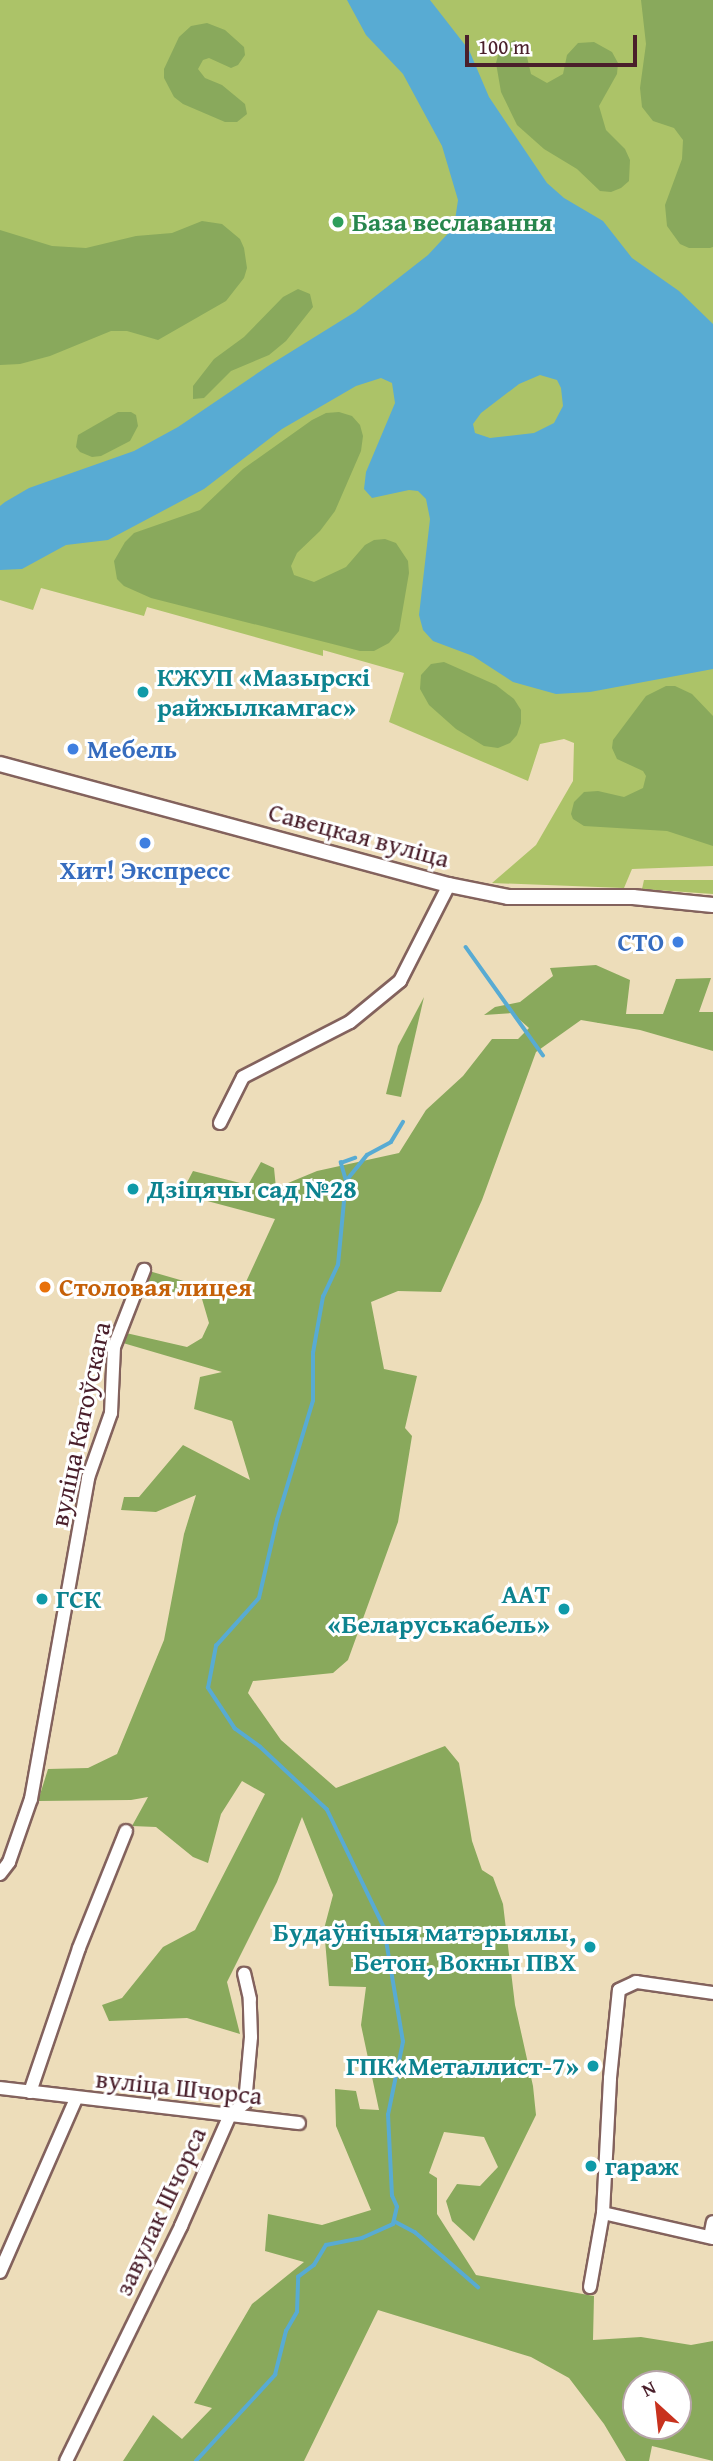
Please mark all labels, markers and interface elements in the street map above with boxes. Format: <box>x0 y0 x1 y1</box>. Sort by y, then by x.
scale bar <box>468 21 640 65</box>
text: 100 m <box>478 31 530 62</box>
place label: База веславання <box>352 206 553 238</box>
marker: База веславання <box>330 214 346 230</box>
place label: КЖУП «Мазырскі райжылкамгас» <box>157 661 370 722</box>
marker: КЖУП «Мазырскі райжылкамгас» <box>135 684 151 700</box>
place label: Мебель <box>87 733 177 765</box>
marker: Мебель <box>65 741 81 757</box>
street label: Савецкая вуліца <box>265 796 453 874</box>
marker: Хит! Экспресс <box>137 835 153 851</box>
place label: Хит! Экспресс <box>60 854 230 886</box>
place label: СТО <box>618 926 664 958</box>
marker: СТО <box>670 934 686 950</box>
place label: Дзіцячы сад №28 <box>147 1173 357 1205</box>
marker: Дзіцячы сад №28 <box>125 1181 141 1197</box>
place label: Столовая лицея <box>59 1271 252 1303</box>
marker: Столовая лицея <box>37 1279 53 1295</box>
street label: вуліца Катоўскага <box>43 1319 117 1529</box>
place label: ААТ «Беларуськабель» <box>328 1578 550 1640</box>
place label: ГСК <box>56 1583 101 1615</box>
marker: ГСК <box>34 1591 50 1607</box>
marker: ААТ «Беларуськабель» <box>556 1601 572 1617</box>
place label: Будаўнічыя матэрыялы, Бетон, Вокны ПВХ <box>273 1916 576 1978</box>
marker: Будаўнічыя матэрыялы, Бетон, Вокны ПВХ <box>582 1939 598 1955</box>
place label: ГПК«Металлист-7» <box>346 2050 579 2082</box>
marker: ГПК«Металлист-7» <box>585 2058 601 2074</box>
street label: вуліца Шчорса <box>94 2063 264 2111</box>
street label: завулак Шчорса <box>107 2122 213 2300</box>
place label: гараж <box>605 2150 679 2182</box>
marker: гараж <box>583 2158 599 2174</box>
north arrow <box>622 2370 692 2440</box>
text: N <box>636 2373 660 2403</box>

